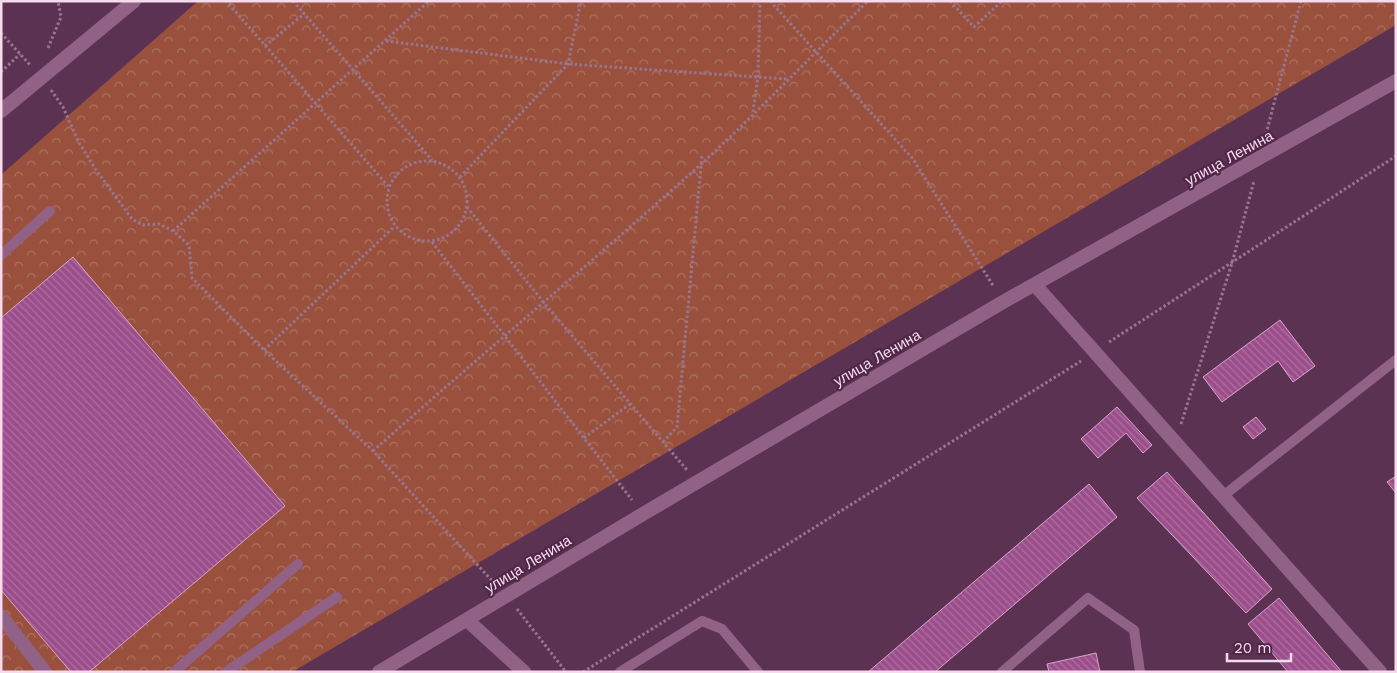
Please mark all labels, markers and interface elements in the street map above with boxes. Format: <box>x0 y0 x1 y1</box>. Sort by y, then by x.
street label: улица Ленина <box>1182 126 1277 190</box>
street label: улица Ленина <box>830 325 924 390</box>
street label: улица Ленина <box>481 531 575 597</box>
scale bar <box>1227 630 1291 662</box>
text: 20 m <box>1234 639 1272 657</box>

